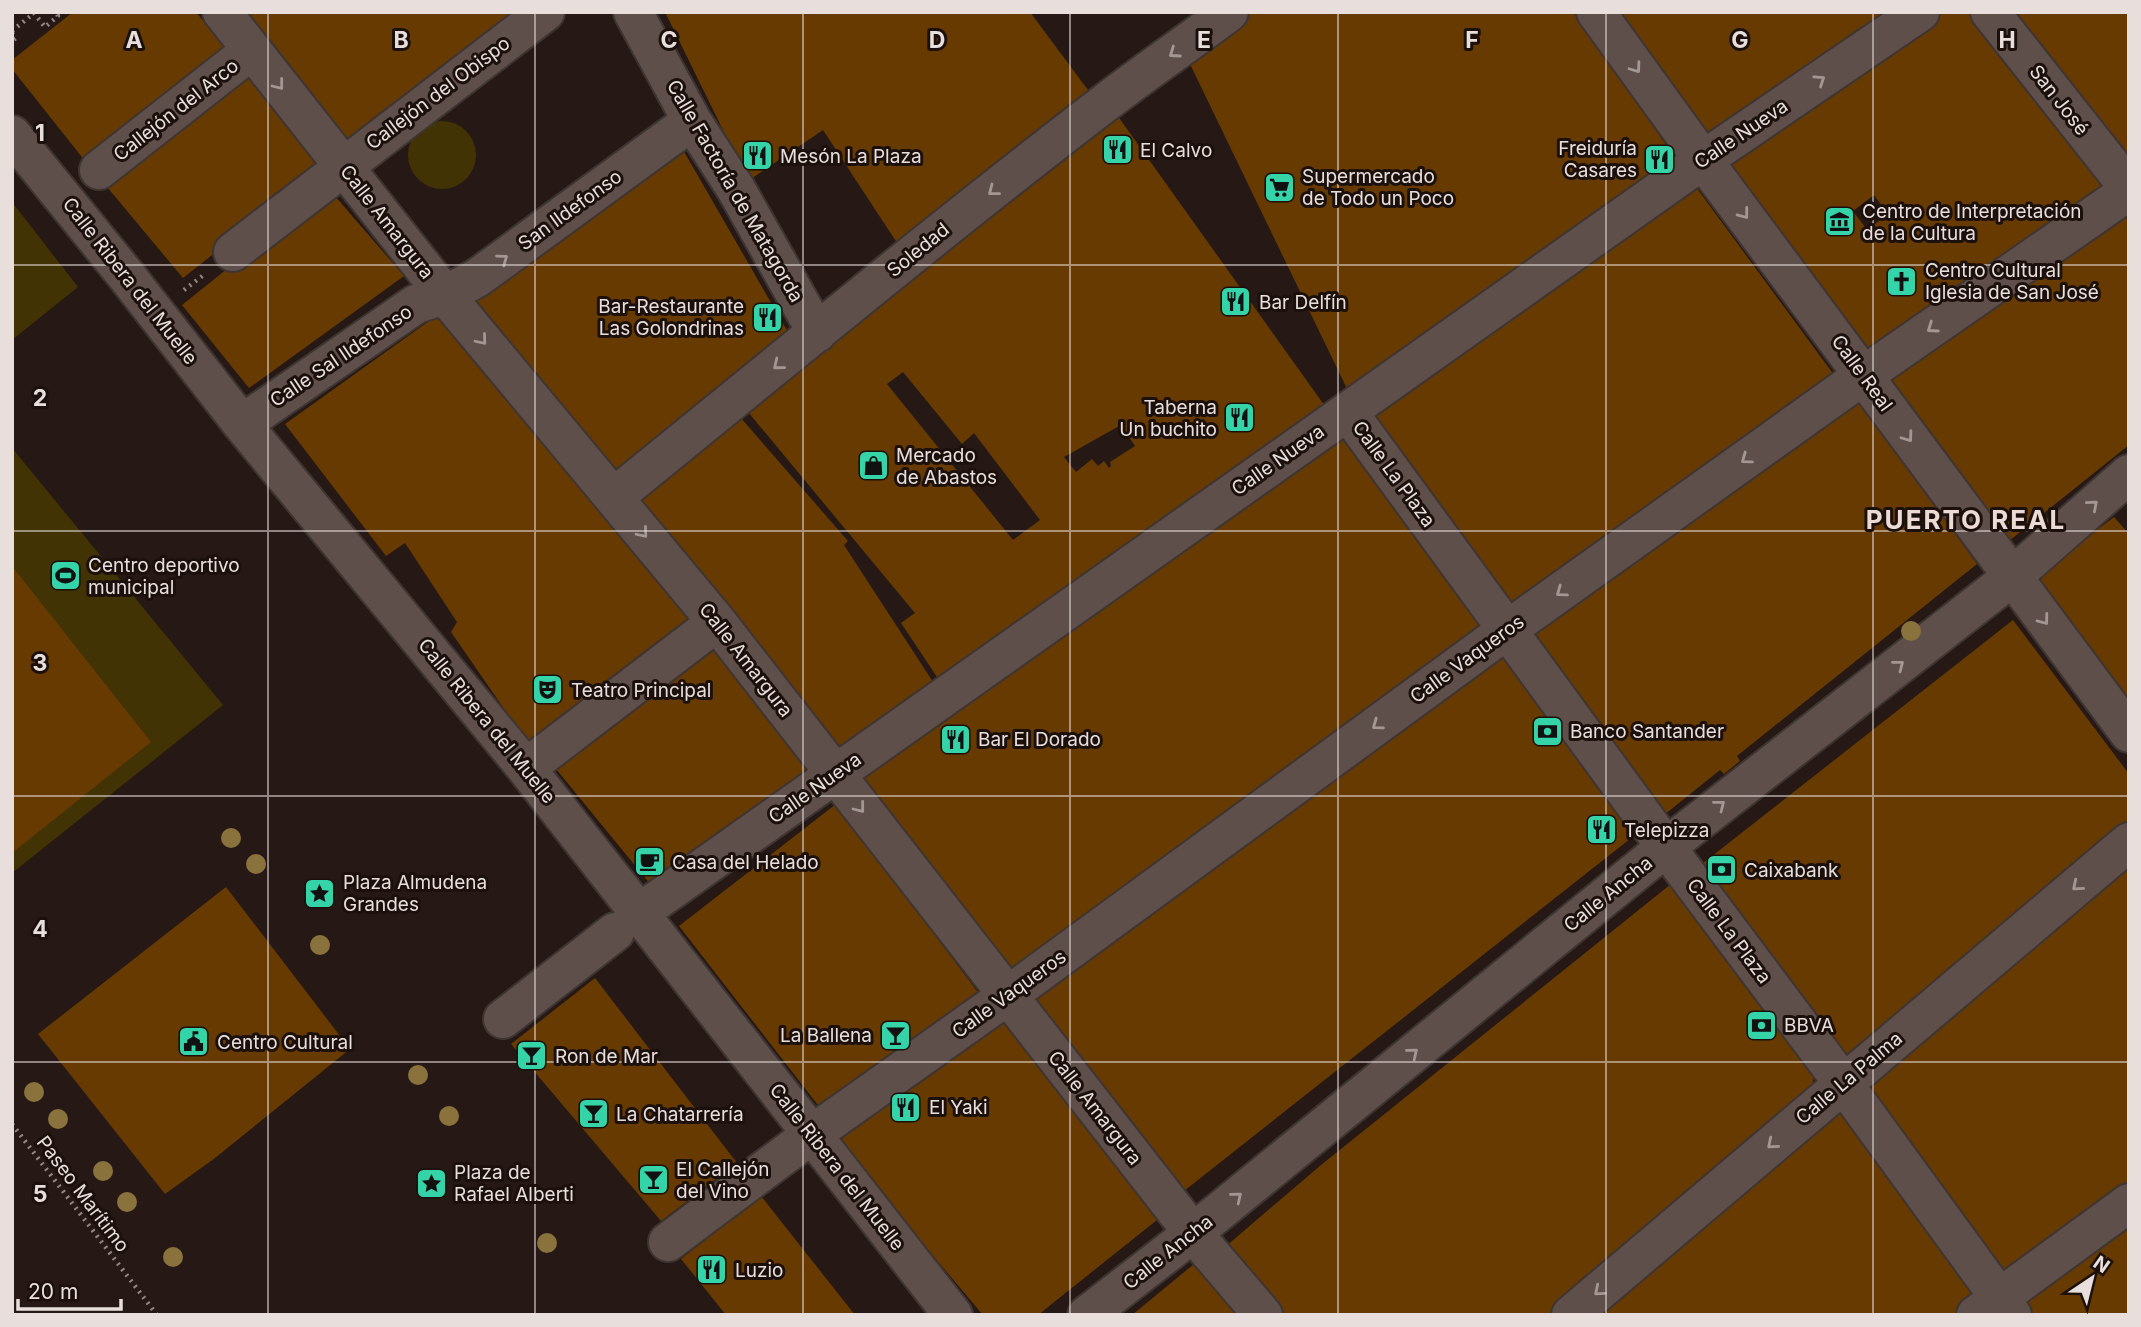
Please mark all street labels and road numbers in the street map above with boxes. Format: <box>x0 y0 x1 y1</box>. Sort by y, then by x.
street label: Callejón del Obispo <box>362 31 514 155</box>
street label: Callejón del Arco <box>109 54 243 166</box>
street label: San José <box>2024 60 2094 140</box>
street label: Calle Factoría de Matagorda <box>662 76 808 306</box>
street label: Calle Nueva <box>1690 94 1792 174</box>
street label: Calle Amargura <box>335 160 439 284</box>
street label: San Ildefonso <box>514 165 626 255</box>
street label: Calle Ribera del Muelle <box>58 193 202 369</box>
street label: Soledad <box>882 218 954 282</box>
street label: Calle Sal Ildefonso <box>266 300 416 412</box>
street label: Calle Real <box>1827 330 1897 416</box>
street label: Calle La Plaza <box>1348 416 1440 532</box>
street label: Calle Nueva <box>1227 420 1329 500</box>
street label: Calle Amargura <box>694 598 798 722</box>
street label: Calle Vaqueros <box>1406 610 1528 708</box>
street label: Calle Ribera del Muelle <box>413 634 561 808</box>
street label: Calle Nueva <box>764 748 866 828</box>
street label: Calle Ancha <box>1559 851 1657 937</box>
street label: Calle La Plaza <box>1682 874 1776 988</box>
street label: Calle Vaqueros <box>948 945 1070 1043</box>
street label: Calle La Palma <box>1791 1027 1907 1129</box>
street label: Calle Amargura <box>1043 1046 1147 1170</box>
street label: Calle Ribera del Muelle <box>765 1079 909 1255</box>
street label: Paseo Marítimo <box>32 1131 134 1257</box>
street label: Calle Ancha <box>1119 1210 1217 1294</box>

